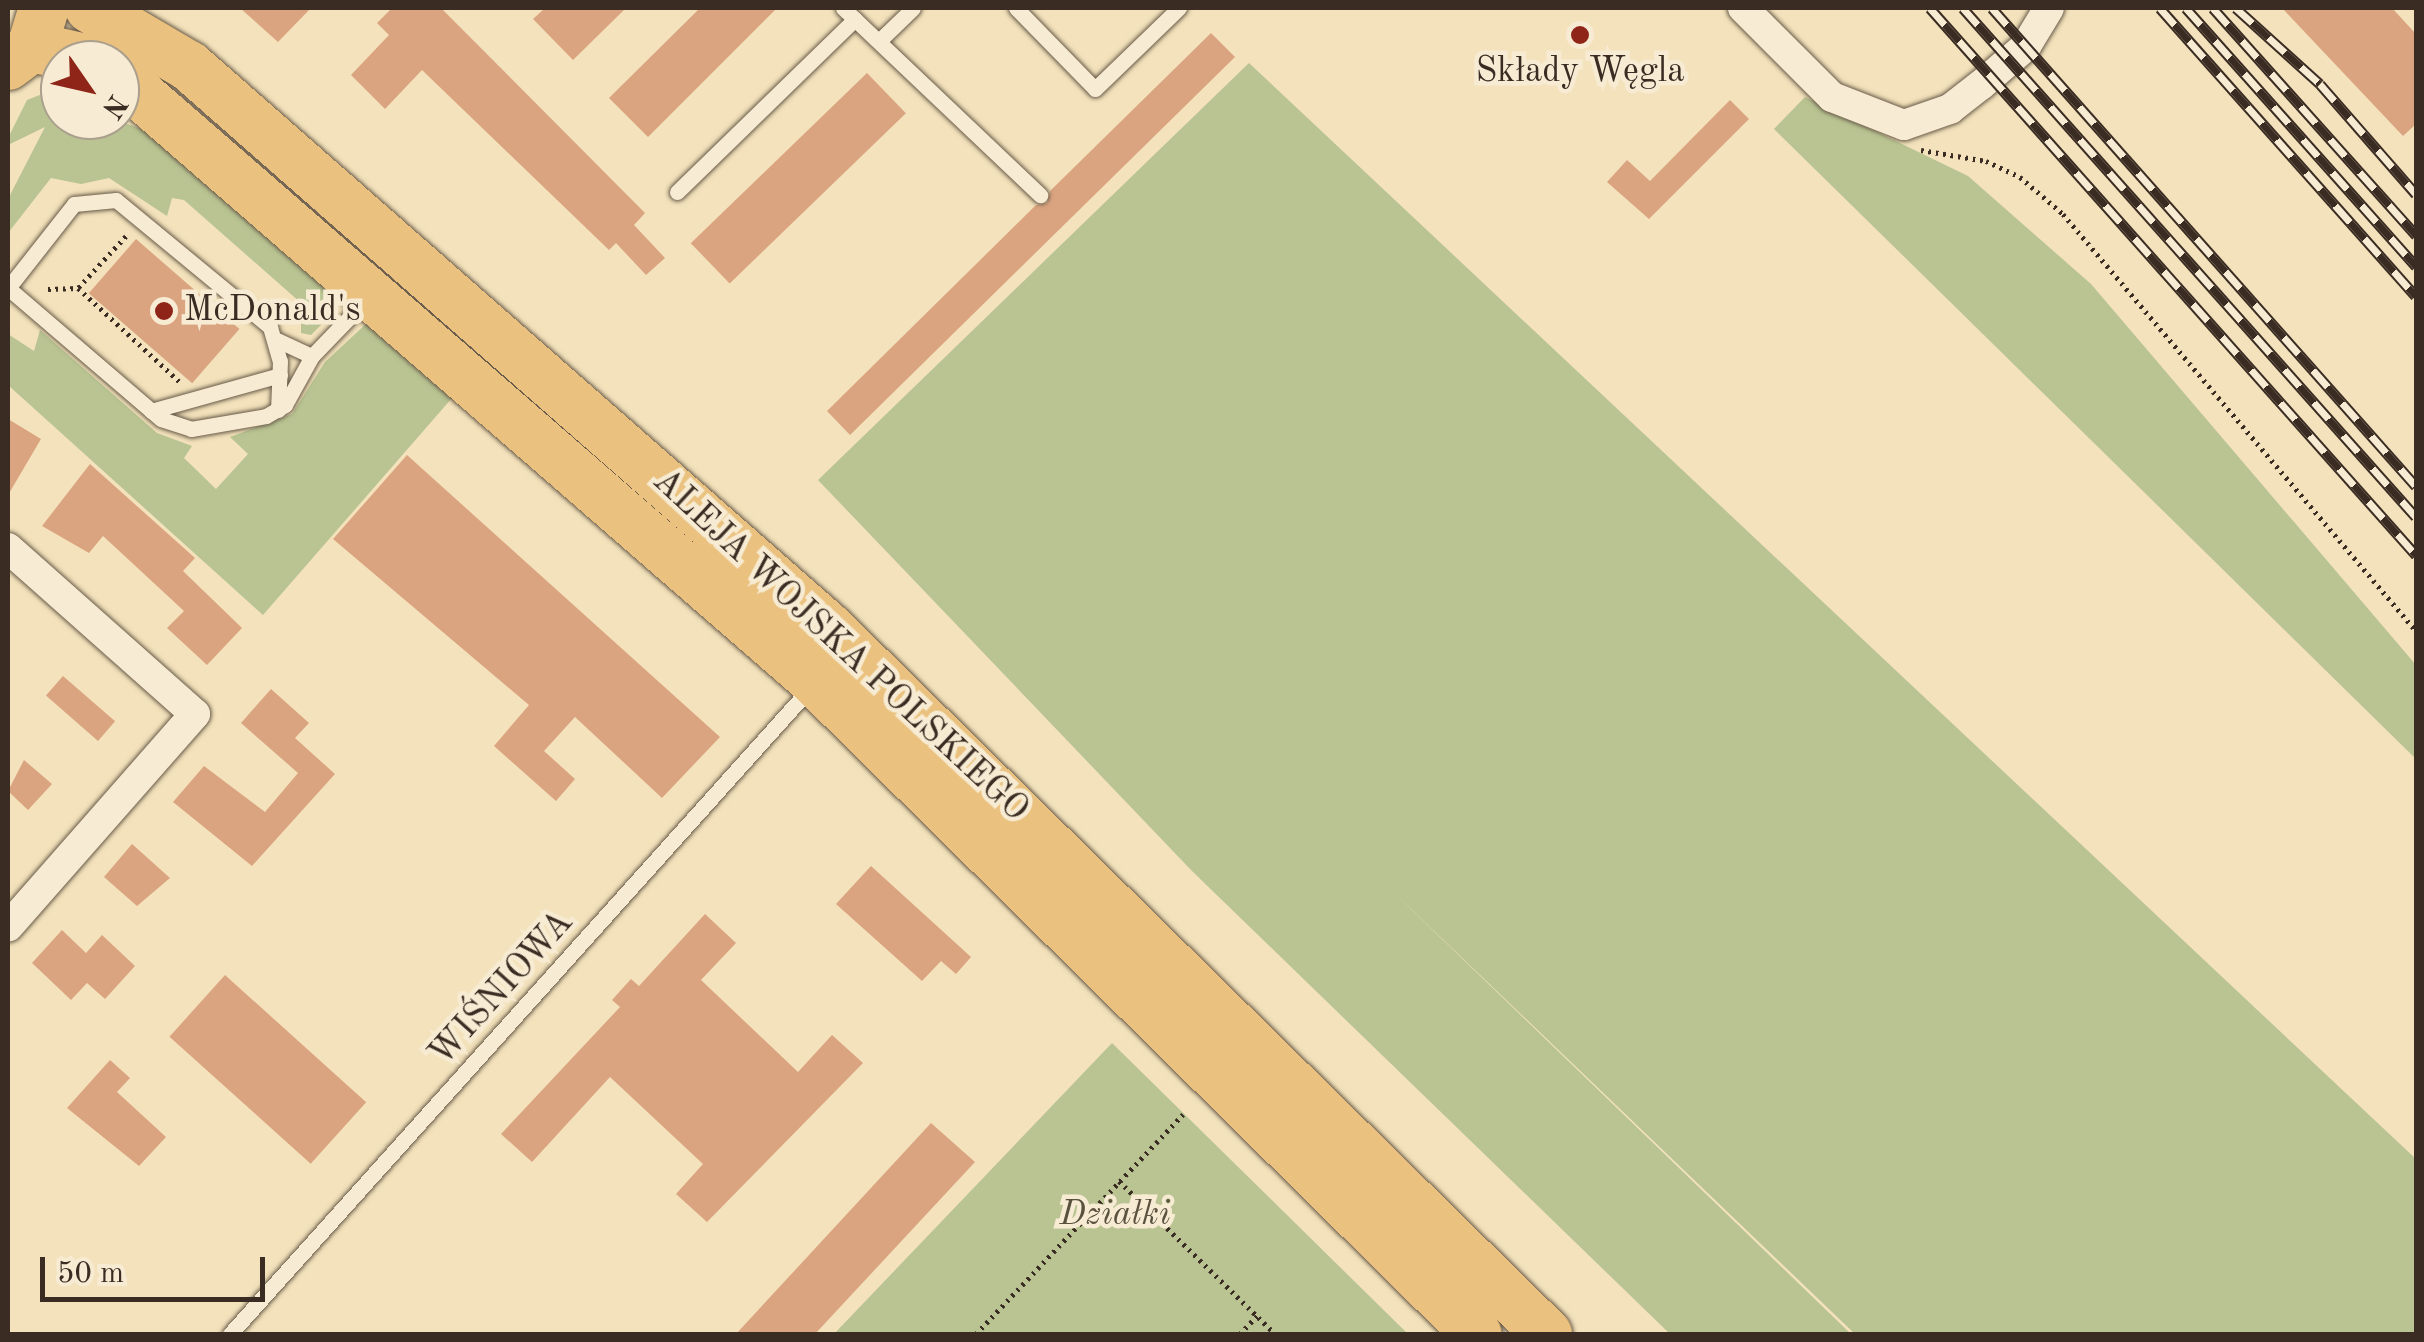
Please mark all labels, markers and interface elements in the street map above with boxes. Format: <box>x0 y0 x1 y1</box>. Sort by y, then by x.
marker: Składy Węgla <box>1569 24 1591 46</box>
north arrow <box>40 40 140 140</box>
place label: Składy Węgla <box>1475 51 1685 93</box>
text: N <box>96 89 131 122</box>
place label: McDonald's <box>184 290 361 332</box>
marker: McDonald's <box>153 300 175 322</box>
street label: ALEJA WOJSKA POLSKIEGO <box>643 461 1037 831</box>
street label: WIŚNIOWA <box>421 903 583 1075</box>
park label: Działki <box>1059 1194 1171 1236</box>
scale bar <box>45 1237 270 1299</box>
text: 50 m <box>57 1259 124 1289</box>

